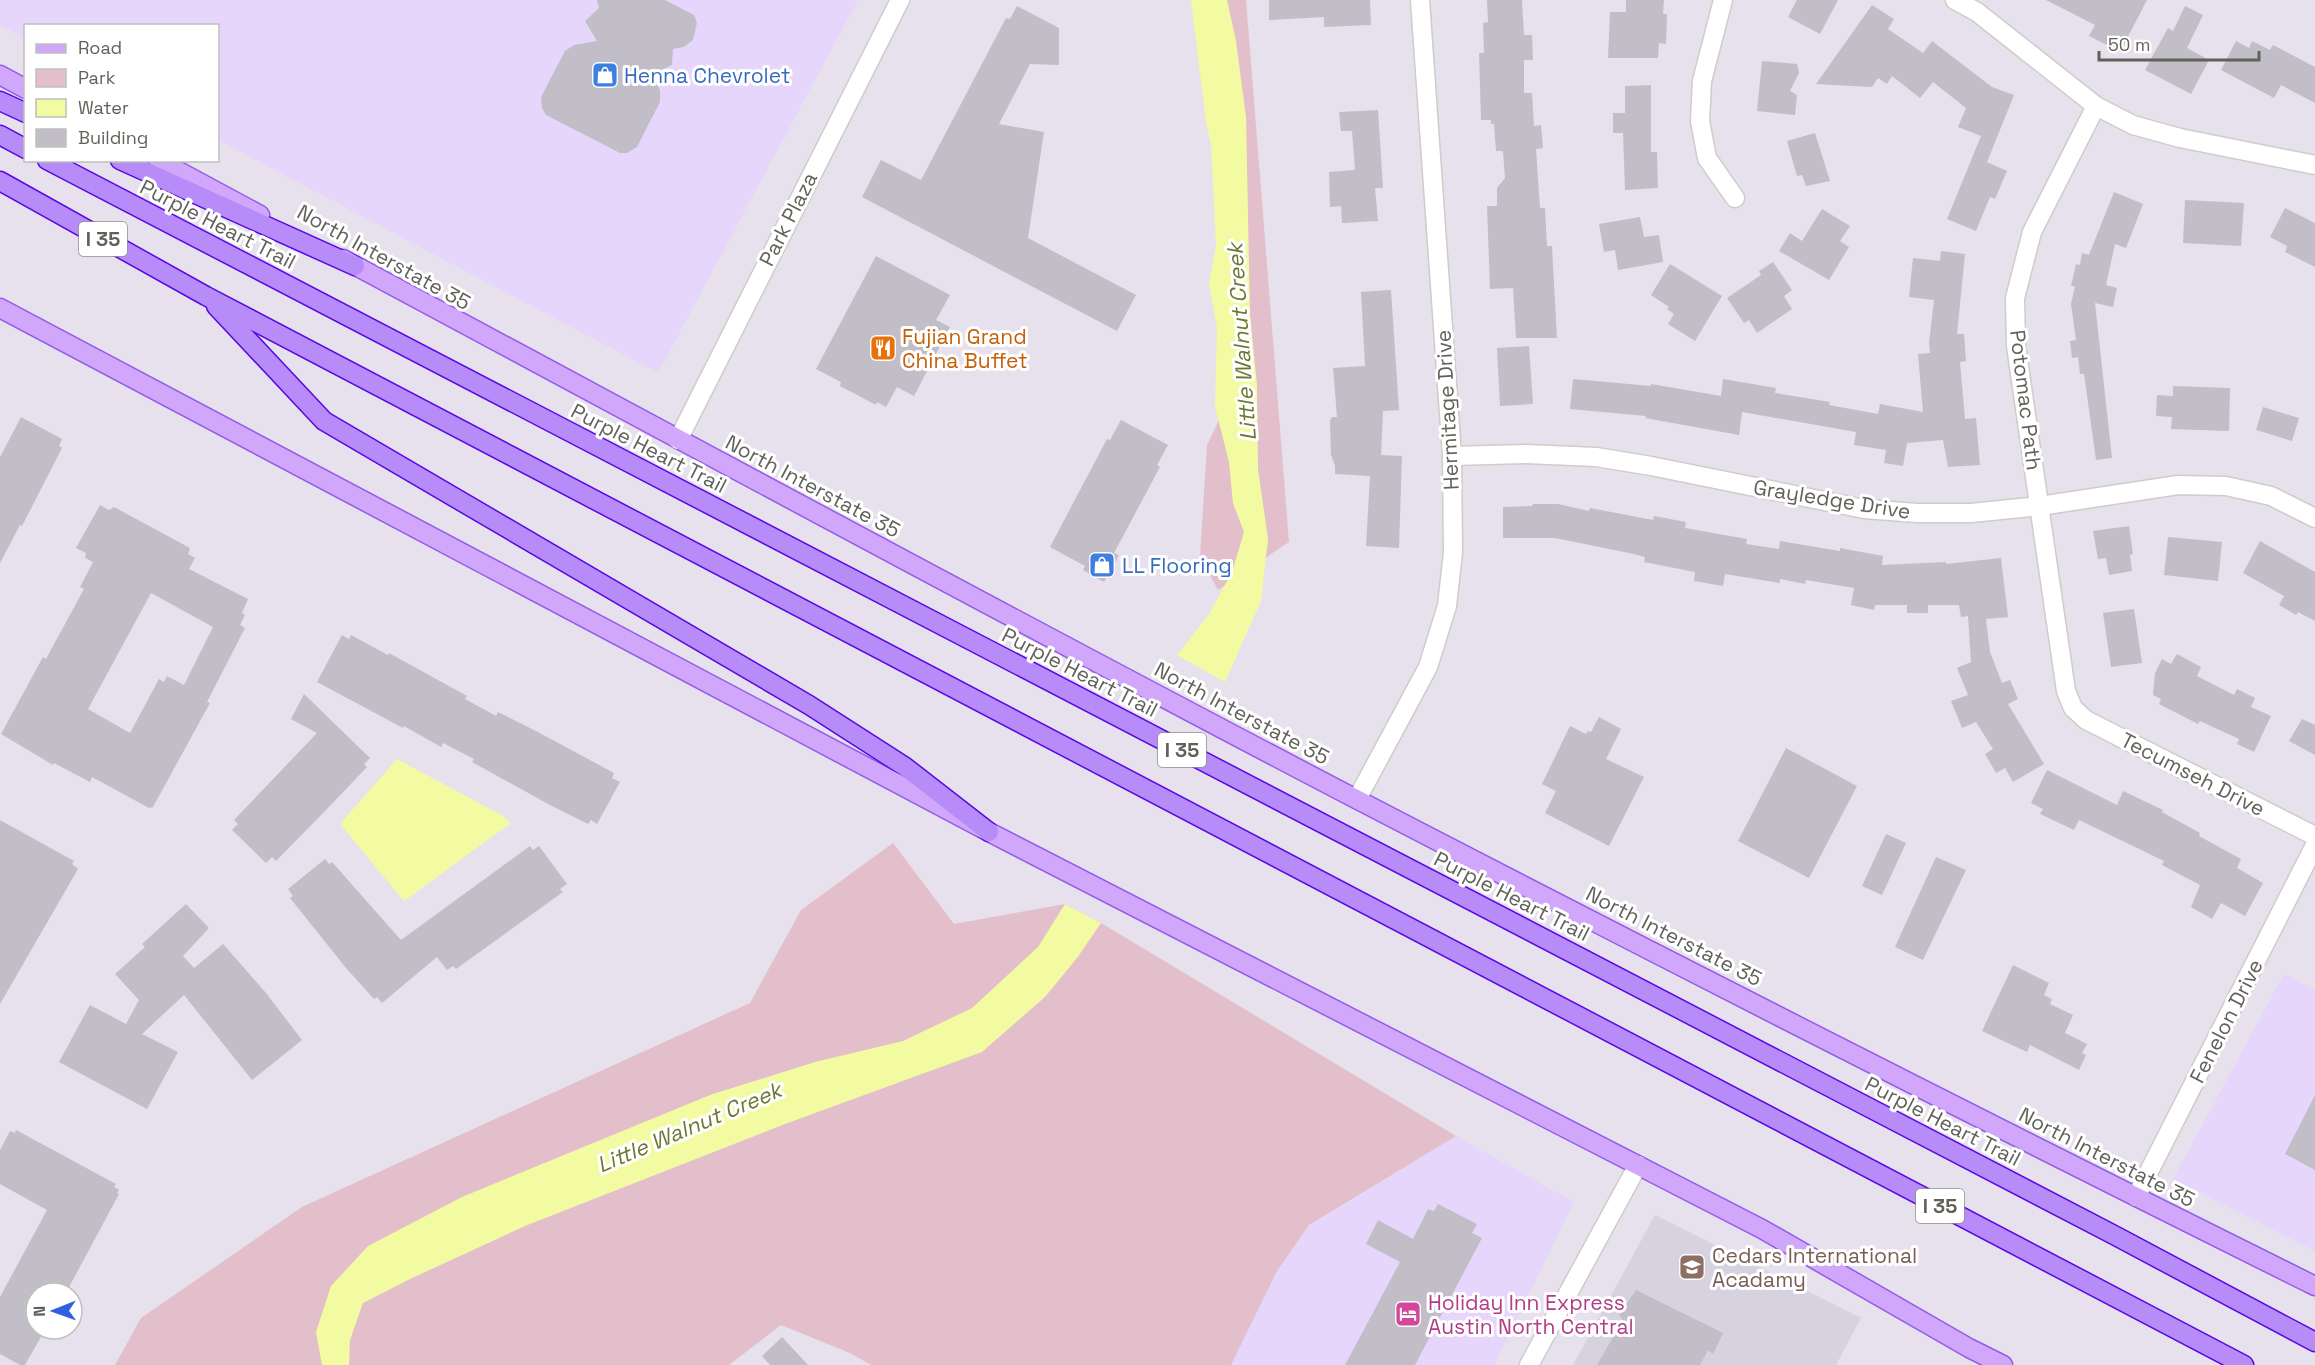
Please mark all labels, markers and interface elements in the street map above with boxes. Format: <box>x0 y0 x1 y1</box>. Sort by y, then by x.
legend <box>24 24 219 162</box>
scale bar <box>2099 24 2260 62</box>
text: 50 m <box>2108 33 2150 56</box>
text: Road <box>78 36 122 59</box>
shop icon: Henna Chevrolet <box>590 60 620 90</box>
place label: Henna Chevrolet <box>624 62 790 89</box>
text: Park <box>78 66 116 89</box>
text: Water <box>78 96 129 119</box>
text: Building <box>78 126 148 149</box>
street label: Park Plaza <box>753 167 823 271</box>
street label: Purple Heart Trail <box>136 173 300 275</box>
street label: North Interstate 35 <box>293 198 475 316</box>
road number: I 35 <box>79 222 127 256</box>
water label: Little Walnut Creek <box>1220 240 1262 442</box>
place label: Fujian Grand China Buffet <box>902 323 1028 374</box>
street label: Potomac Path <box>2004 328 2048 472</box>
street label: Hermitage Drive <box>1429 329 1465 491</box>
restaurant icon: Fujian Grand China Buffet <box>868 333 898 363</box>
street label: Purple Heart Trail <box>567 397 731 499</box>
street label: North Interstate 35 <box>721 429 905 543</box>
street label: Grayledge Drive <box>1751 473 1913 525</box>
shop icon: LL Flooring <box>1087 550 1117 580</box>
place label: LL Flooring <box>1122 552 1232 579</box>
street label: Purple Heart Trail <box>998 621 1162 723</box>
street label: North Interstate 35 <box>1150 656 1334 770</box>
street label: Tecumseh Drive <box>2116 726 2270 822</box>
road number: I 35 <box>1158 733 1206 767</box>
street label: Purple Heart Trail <box>1430 845 1594 947</box>
street label: North Interstate 35 <box>1581 880 1767 992</box>
street label: Fenelon Drive <box>2183 954 2269 1088</box>
street label: Purple Heart Trail <box>1861 1070 2025 1172</box>
water label: Little Walnut Creek <box>592 1075 788 1179</box>
street label: North Interstate 35 <box>2014 1101 2200 1213</box>
road number: I 35 <box>1916 1189 1964 1223</box>
place label: Cedars International Acadamy <box>1712 1242 1917 1293</box>
school or university icon: Cedars International Acadamy <box>1677 1252 1707 1282</box>
north arrow <box>24 1281 84 1341</box>
place label: Holiday Inn Express Austin North Central <box>1428 1289 1634 1340</box>
hotel icon: Holiday Inn Express Austin North Central <box>1393 1299 1423 1329</box>
text: N <box>29 1306 50 1317</box>

